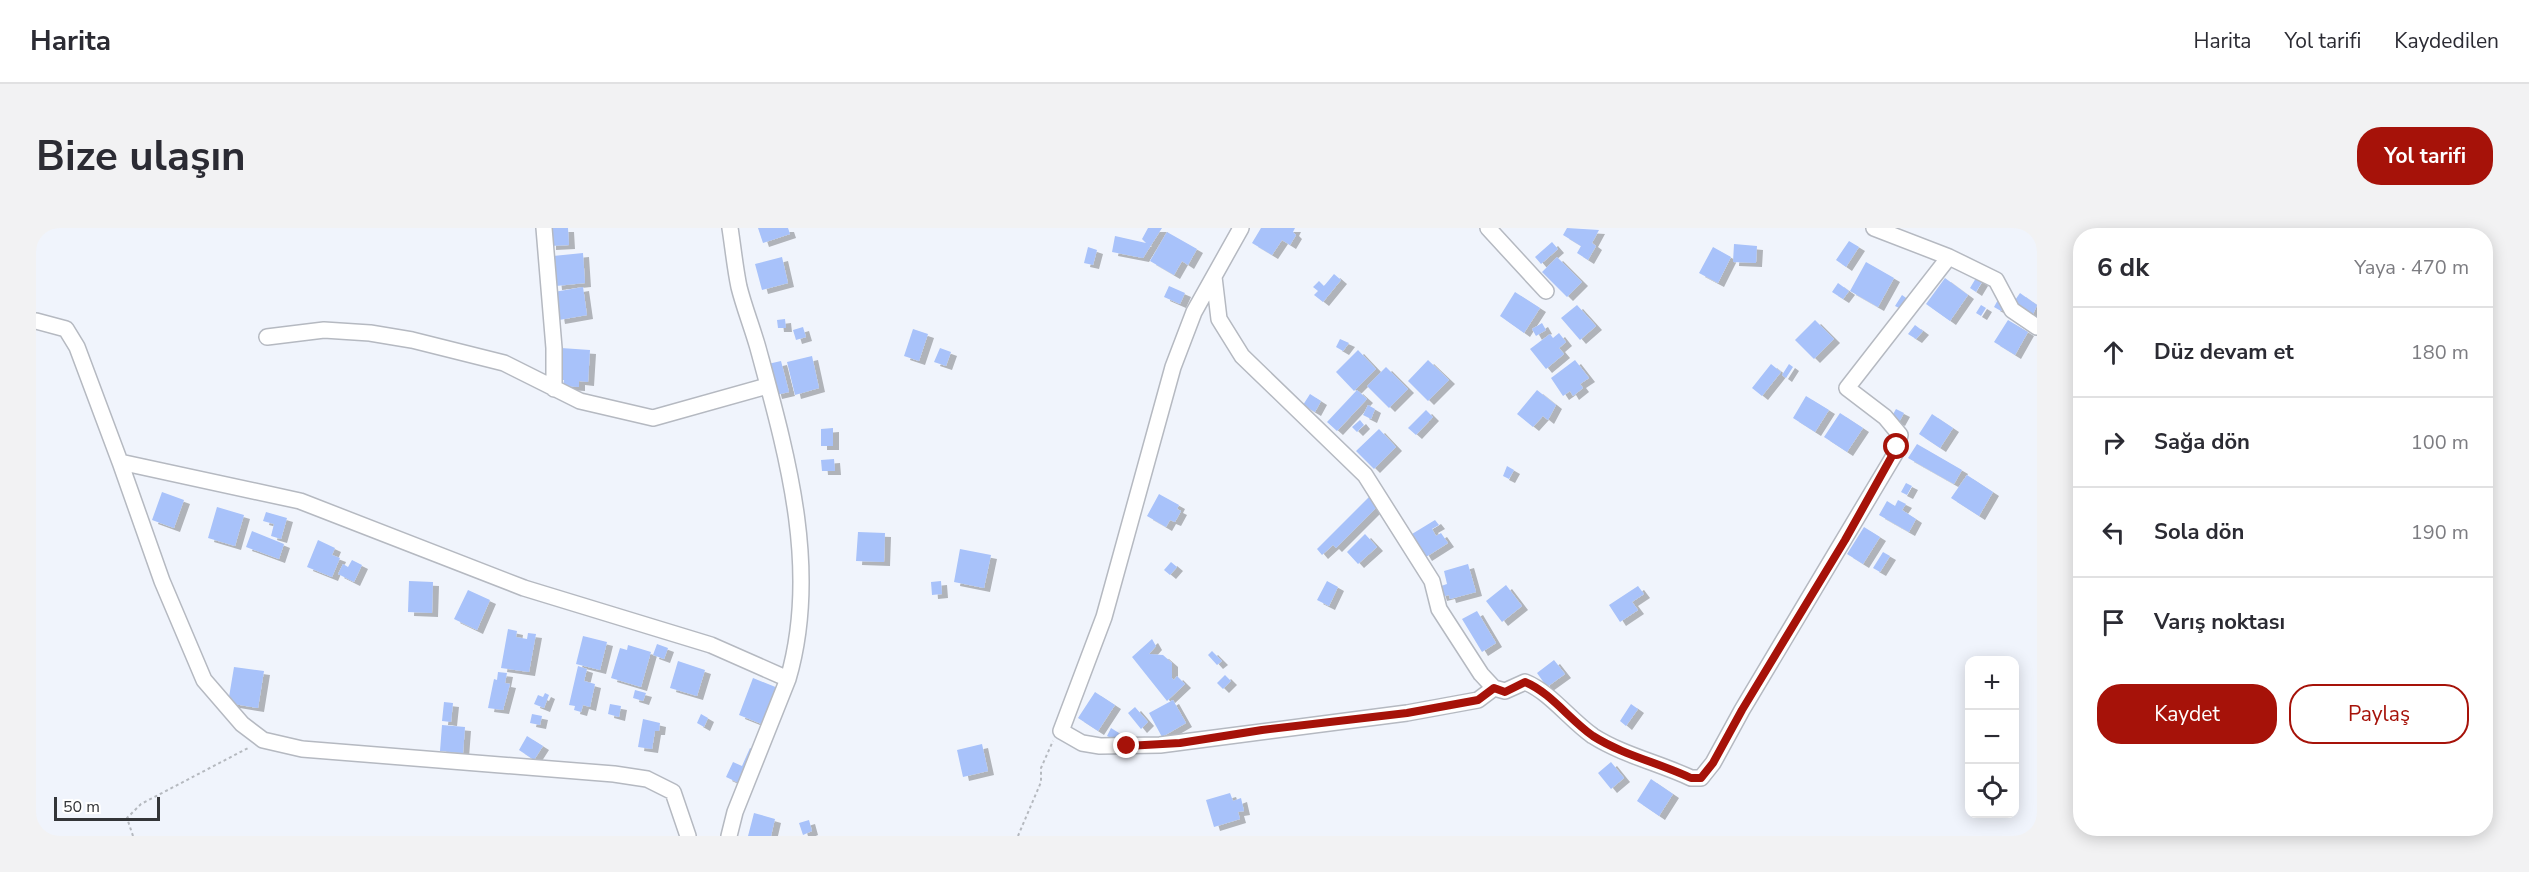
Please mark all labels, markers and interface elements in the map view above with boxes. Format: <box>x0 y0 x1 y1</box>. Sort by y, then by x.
text: Harita <box>30 22 111 60</box>
text: Harita <box>2193 27 2251 55</box>
text: Yol tarifi <box>2284 27 2361 55</box>
text: Kaydedilen <box>2394 27 2499 55</box>
button: Yol tarifi <box>2357 127 2493 185</box>
text: Bize ulaşın <box>36 128 246 185</box>
text: 6 dk <box>2097 250 2149 285</box>
text: Yaya · 470 m <box>2354 254 2469 281</box>
icon: ahead <box>2097 336 2130 369</box>
text: Düz devam et <box>2154 337 2294 367</box>
text: 180 m <box>2411 339 2469 366</box>
icon: right <box>2097 426 2130 459</box>
text: Sağa dön <box>2154 427 2250 457</box>
text: 100 m <box>2411 429 2469 456</box>
route start <box>1883 433 1909 459</box>
icon: left <box>2097 516 2130 549</box>
text: Sola dön <box>2154 517 2244 547</box>
text: 190 m <box>2411 519 2469 546</box>
icon: arrive <box>2097 606 2130 639</box>
text: Varış noktası <box>2154 607 2285 637</box>
map controls <box>1965 656 2019 818</box>
button: + <box>1965 656 2019 710</box>
button: Kaydet <box>2097 684 2277 744</box>
button: Paylaş <box>2289 684 2469 744</box>
button: − <box>1965 710 2019 764</box>
route end <box>1113 732 1139 758</box>
button: locate <box>1965 764 2019 818</box>
scale bar <box>54 794 160 822</box>
text: 50 m <box>63 796 100 818</box>

